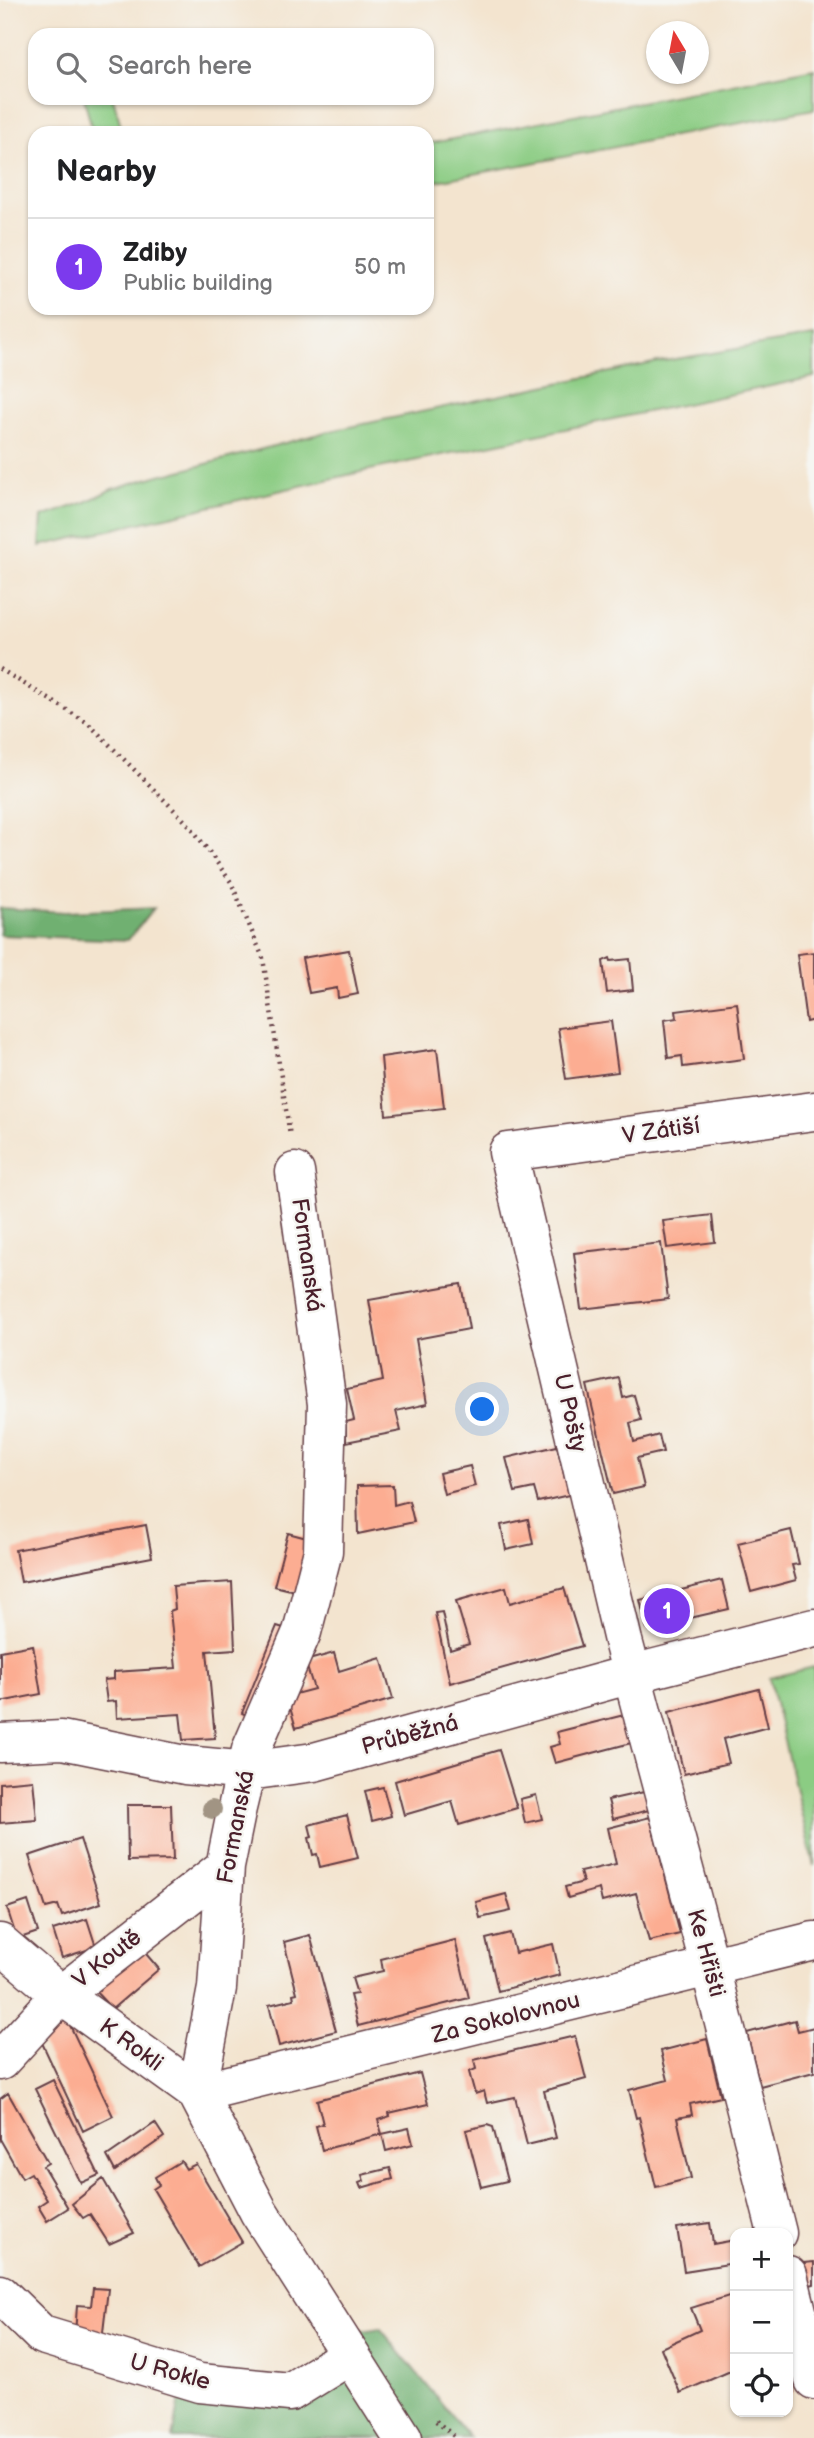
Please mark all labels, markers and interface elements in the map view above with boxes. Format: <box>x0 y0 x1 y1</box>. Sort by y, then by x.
north arrow <box>646 21 709 84</box>
search box <box>28 28 434 105</box>
icon: search <box>52 48 90 86</box>
text: Search here <box>108 51 252 82</box>
text: Nearby <box>56 154 156 190</box>
text: Zdiby <box>123 238 187 269</box>
text: 1 <box>74 253 84 281</box>
text: 50 m <box>354 253 406 281</box>
text: Public building <box>123 269 273 297</box>
street label: V Zátiší <box>620 1112 702 1150</box>
street label: Formanská <box>285 1196 329 1314</box>
street label: U Pošty <box>547 1371 593 1456</box>
your location <box>465 1392 499 1426</box>
pin: 1 <box>644 1585 690 1637</box>
street label: Průběžná <box>359 1709 461 1761</box>
street label: Formanská <box>211 1768 261 1886</box>
street label: Ke Hřišti <box>681 1906 731 2000</box>
street label: V Koutě <box>67 1923 147 1995</box>
street label: Za Sokolovnou <box>428 1986 583 2050</box>
street label: K Rokli <box>94 2012 168 2078</box>
map controls <box>730 2228 793 2417</box>
button: + <box>730 2228 793 2291</box>
button: − <box>730 2291 793 2354</box>
street label: U Rokle <box>127 2348 213 2396</box>
button: locate <box>730 2354 793 2417</box>

